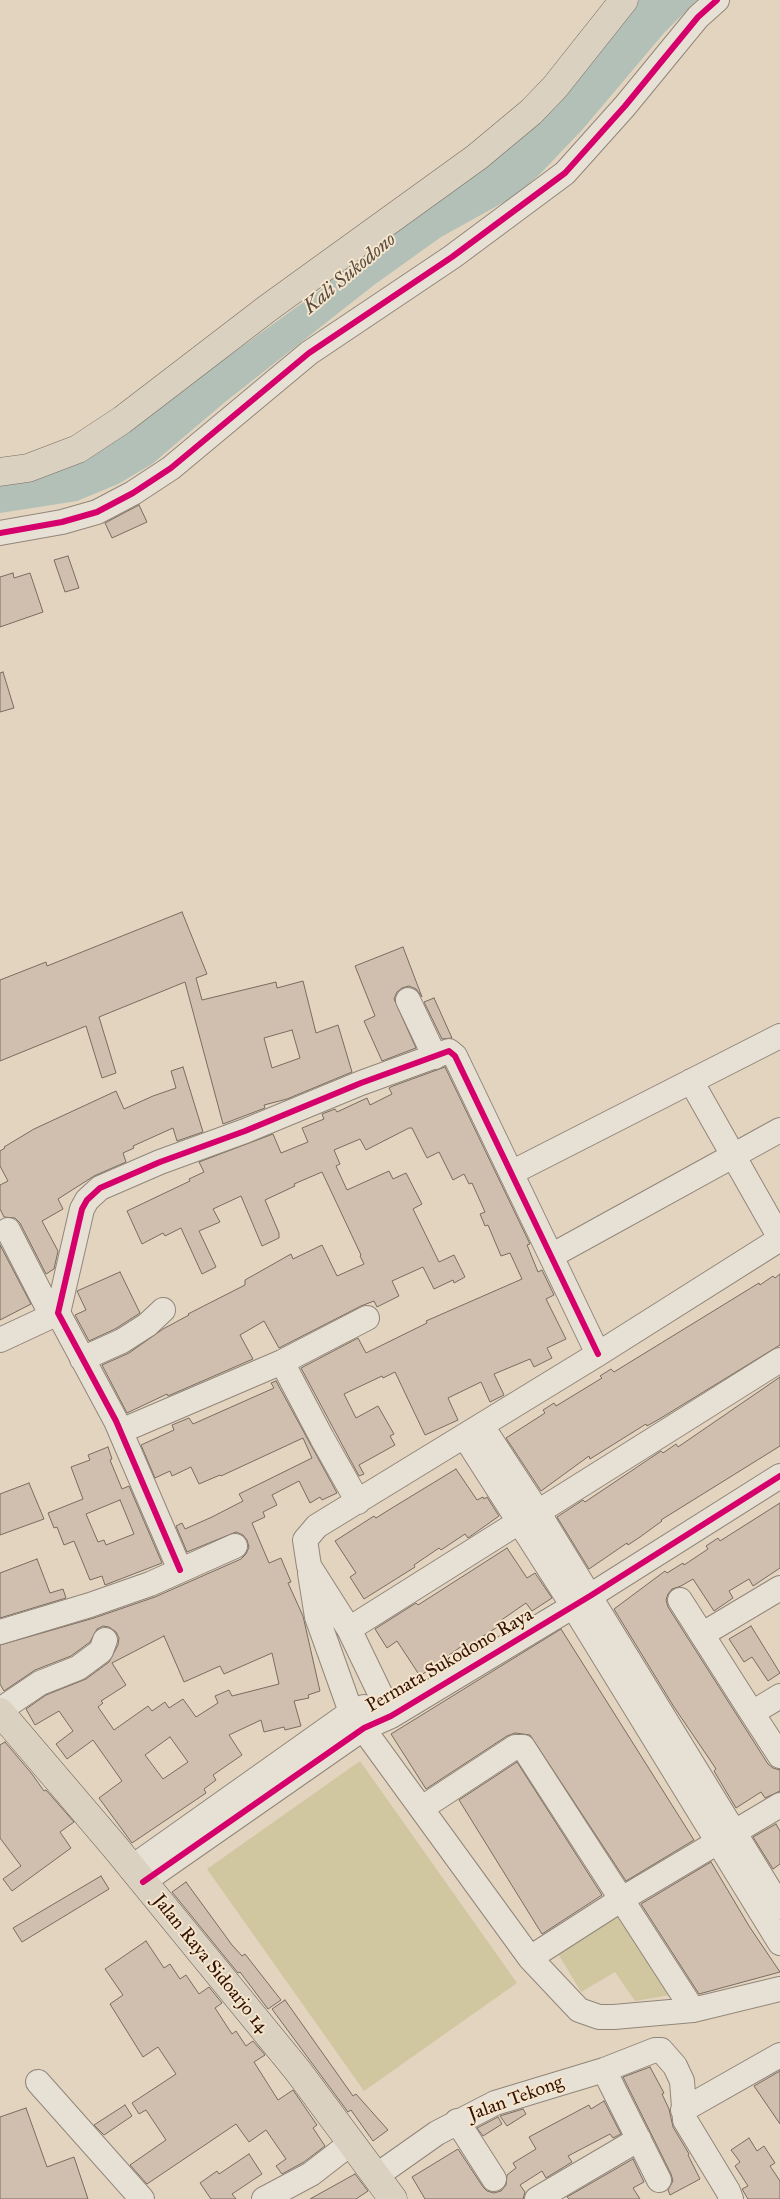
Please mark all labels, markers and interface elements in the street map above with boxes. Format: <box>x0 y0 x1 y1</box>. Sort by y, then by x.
water label: Kali Sukodono <box>299 228 401 320</box>
street label: Permata Sukodono Raya <box>362 1604 538 1718</box>
street label: Jalan Raya Sidoarjo 14 <box>147 1890 273 2038</box>
street label: Jalan Tekong <box>465 2071 567 2127</box>

